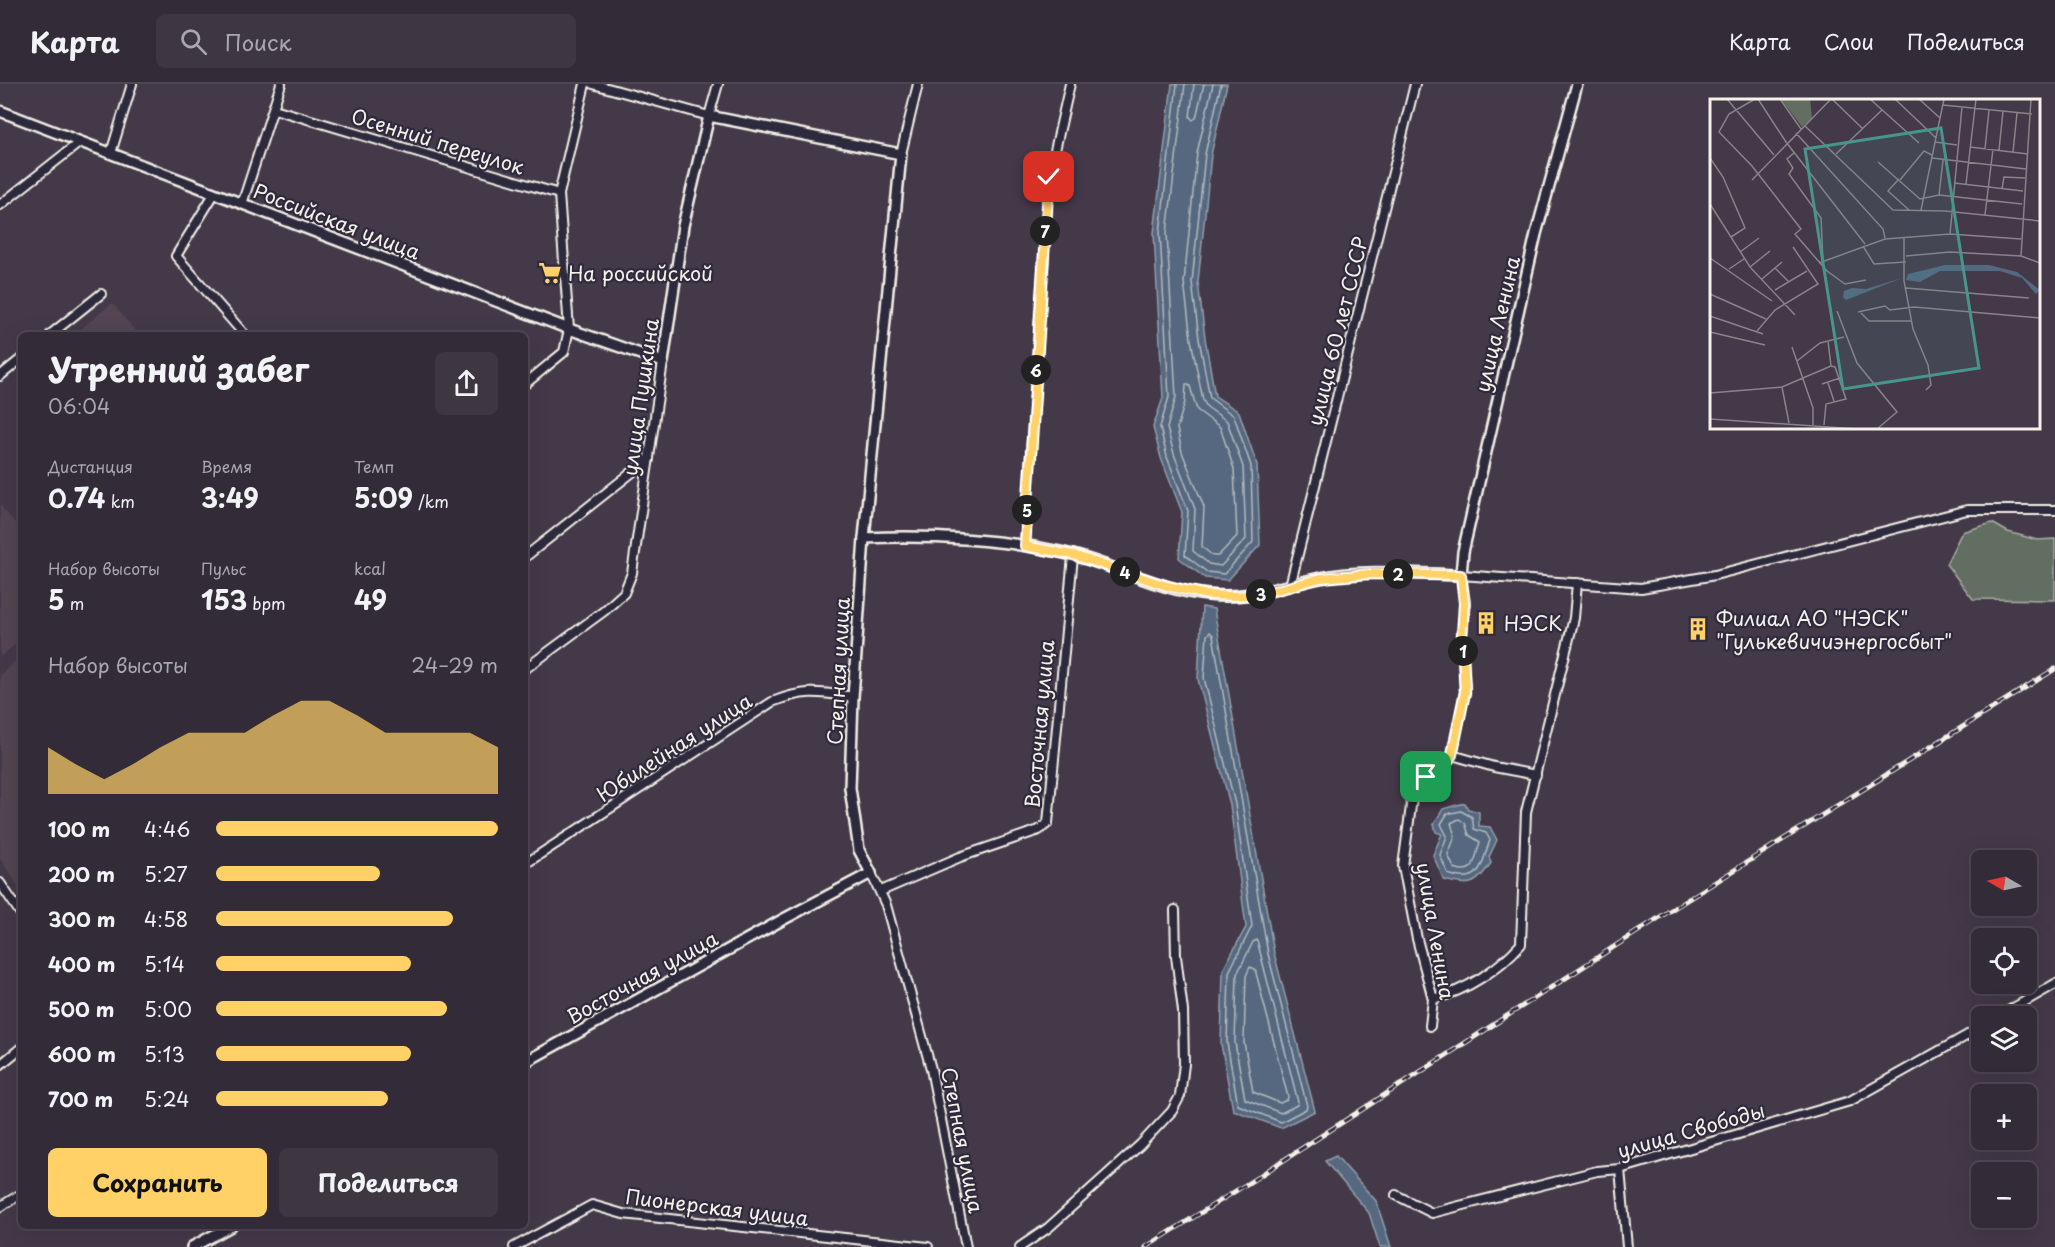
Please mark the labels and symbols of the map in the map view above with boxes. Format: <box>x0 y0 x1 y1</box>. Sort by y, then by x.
inset map <box>1710 99 2040 429</box>
street label: Осенний переулок <box>348 100 528 182</box>
pin <box>1023 151 1074 202</box>
street label: Российская улица <box>249 175 425 267</box>
pin: 7 <box>1030 216 1060 246</box>
street label: улица 60 лет СССР <box>1299 233 1375 429</box>
street label: улица Ленина <box>1467 253 1527 395</box>
place label: На российской <box>568 258 713 288</box>
supermarket icon: На российской <box>537 260 563 286</box>
street label: улица Пушкина <box>614 316 666 478</box>
pin: 6 <box>1021 355 1051 385</box>
pin: 5 <box>1012 495 1042 525</box>
pin: 4 <box>1110 557 1140 587</box>
pin: 2 <box>1383 559 1413 589</box>
pin: 3 <box>1246 579 1276 609</box>
street label: Степная улица <box>819 596 857 746</box>
place label: Филиал АО "НЭСК" "Гулькевичиэнергосбыт" <box>1716 603 1952 656</box>
place label: НЭСК <box>1504 608 1562 638</box>
building icon: НЭСК <box>1473 610 1499 636</box>
building icon: Филиал АО "НЭСК" "Гулькевичиэнергосбыт" <box>1685 616 1711 642</box>
pin: 1 <box>1448 636 1478 666</box>
street label: Восточная улица <box>1017 638 1061 809</box>
street label: Юбилейная улица <box>590 685 758 809</box>
pin <box>1400 751 1451 802</box>
north arrow <box>1971 850 2037 916</box>
street label: улица Ленина <box>1409 860 1463 1002</box>
street label: Восточная улица <box>561 923 723 1031</box>
street label: Степная улица <box>934 1065 992 1216</box>
street label: улица Свободы <box>1614 1095 1768 1165</box>
street label: Пионерская улица <box>624 1181 811 1233</box>

